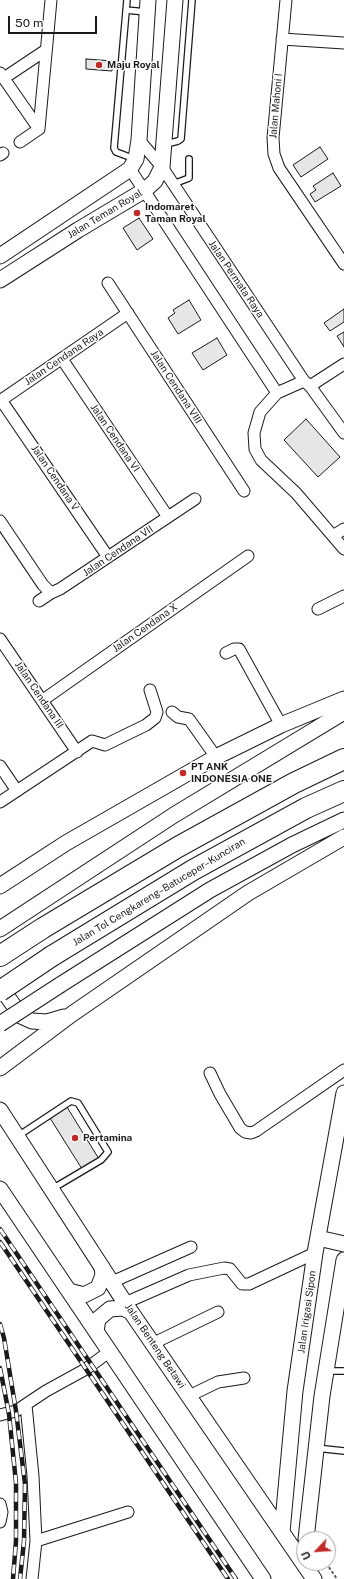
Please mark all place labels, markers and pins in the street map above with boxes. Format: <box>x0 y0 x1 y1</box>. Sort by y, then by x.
place label: Maju Royal <box>107 59 160 71</box>
marker: Maju Royal <box>94 60 104 70</box>
place label: Indomaret Taman Royal <box>145 201 206 224</box>
marker: Indomaret Taman Royal <box>132 208 142 218</box>
place label: PT ANK INDONESIA ONE <box>191 761 272 784</box>
marker: PT ANK INDONESIA ONE <box>178 768 188 778</box>
place label: Pertamina <box>83 1132 132 1144</box>
marker: Pertamina <box>70 1133 80 1143</box>

